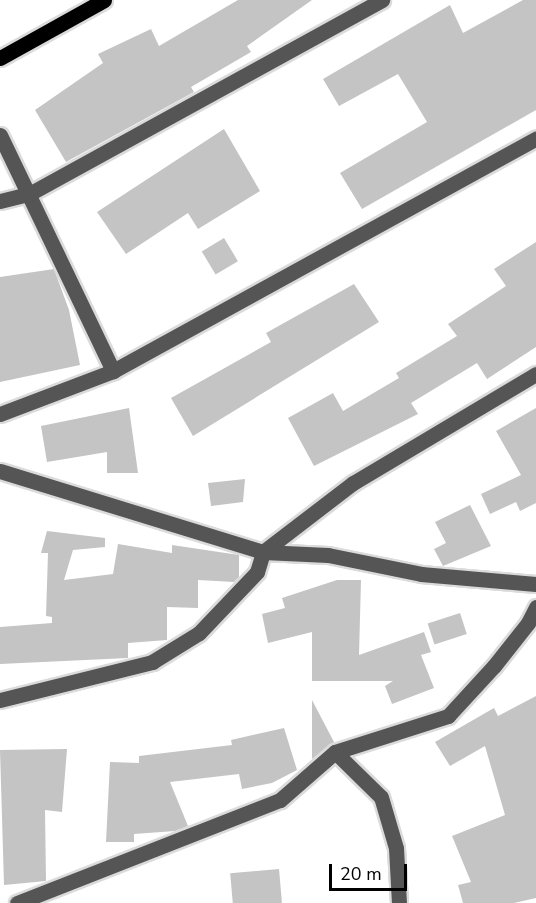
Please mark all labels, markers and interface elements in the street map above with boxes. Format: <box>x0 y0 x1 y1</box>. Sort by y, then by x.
scale bar <box>332 852 410 890</box>
text: 20 m <box>340 862 382 886</box>

